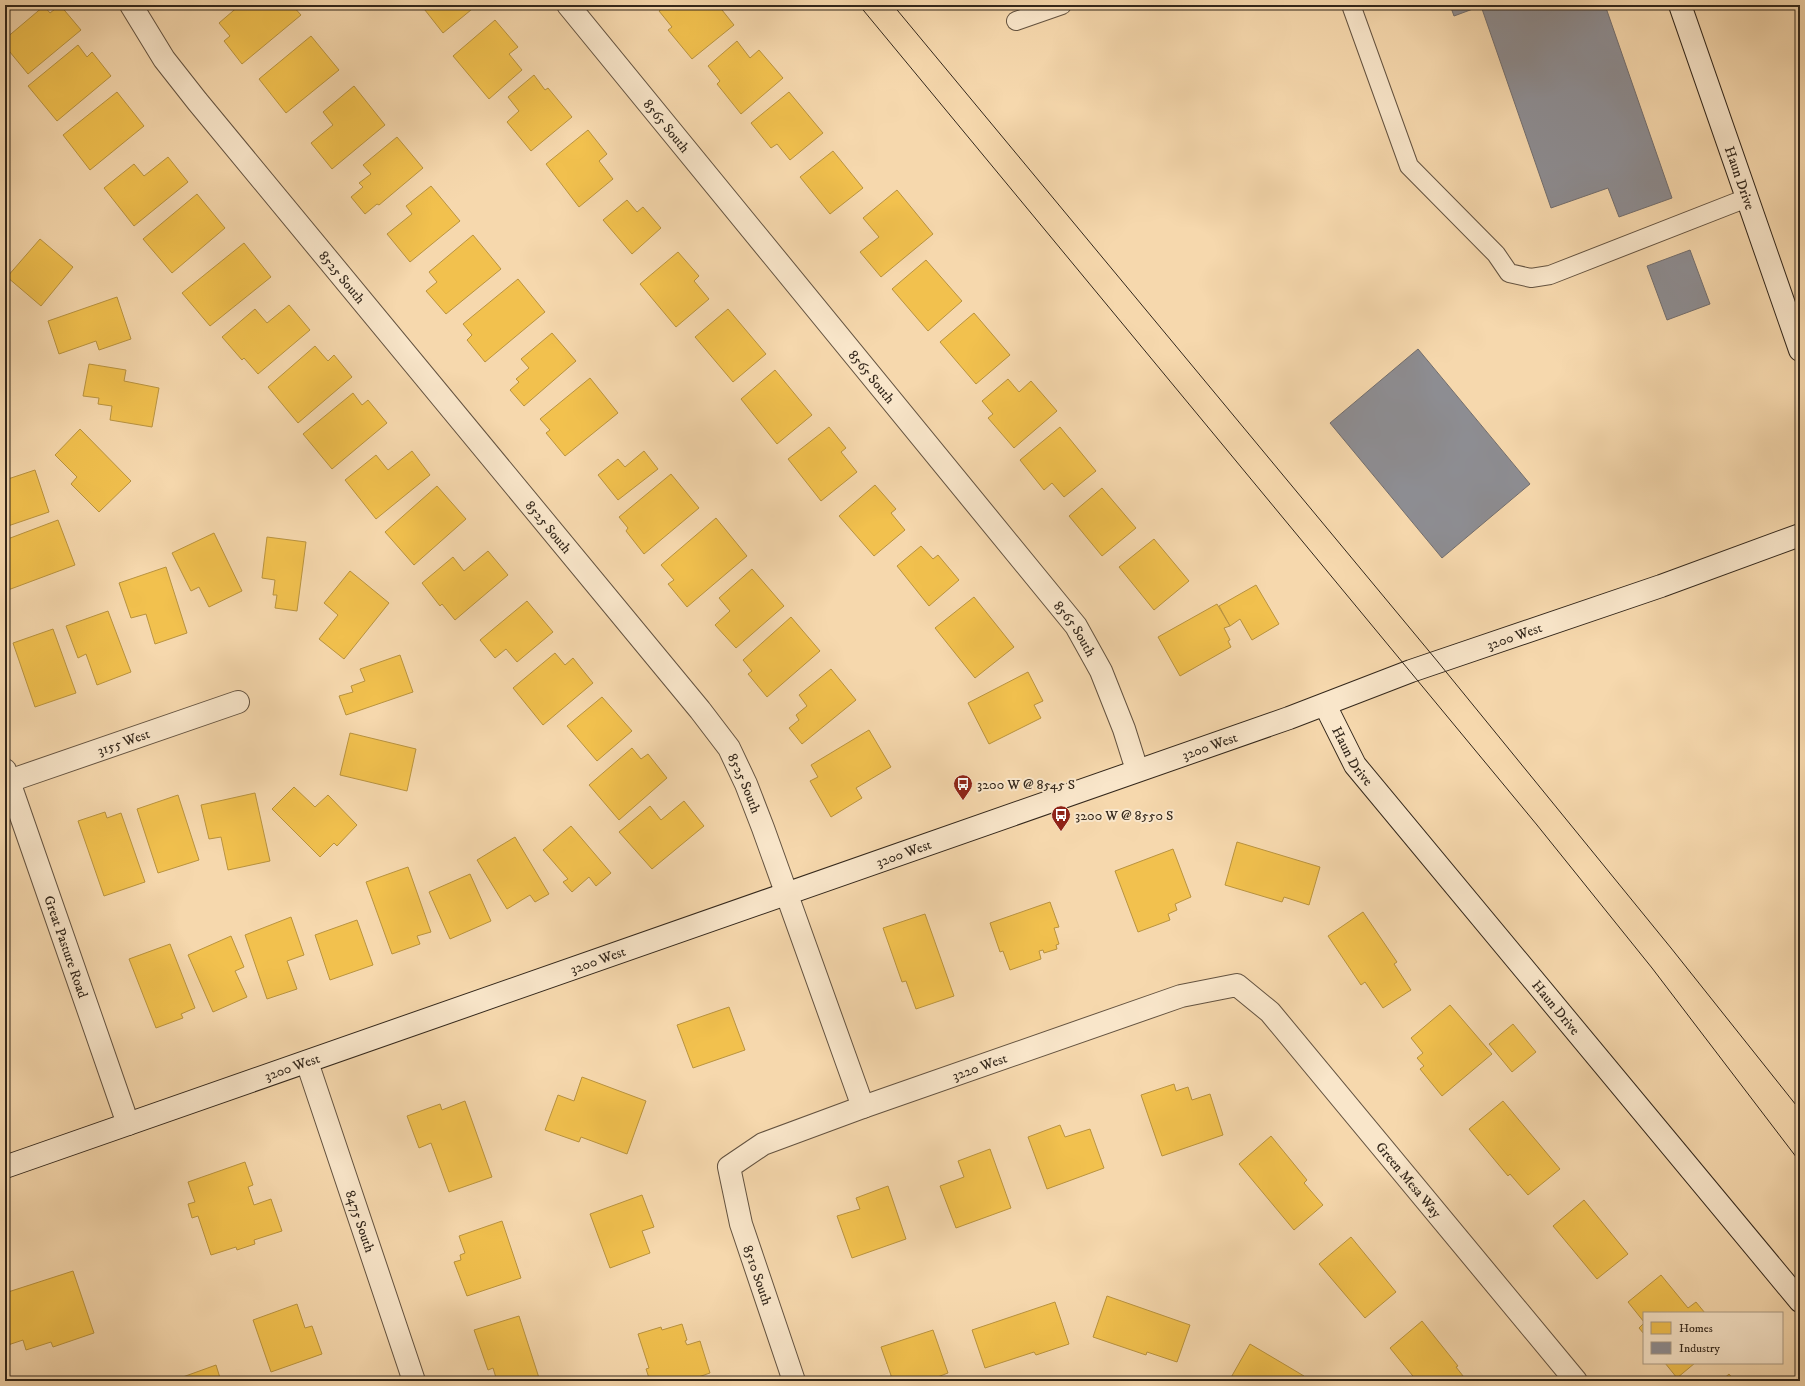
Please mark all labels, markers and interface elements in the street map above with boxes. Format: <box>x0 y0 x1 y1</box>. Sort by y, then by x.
street label: 8565 South <box>639 96 694 157</box>
street label: Haun Drive <box>1720 144 1759 212</box>
street label: 8525 South <box>314 247 369 308</box>
street label: 8565 South <box>844 347 899 408</box>
street label: 8525 South <box>521 497 576 558</box>
street label: 8565 South <box>1049 597 1100 661</box>
street label: 3200 West <box>1484 619 1545 655</box>
street label: Haun Drive <box>1327 724 1377 790</box>
street label: 3155 West <box>95 725 153 760</box>
street label: 3200 West <box>1180 729 1240 765</box>
street label: 8525 South <box>723 751 765 817</box>
bus stop icon: 3200 W @ 8545 S <box>952 773 974 801</box>
place label: 3200 W @ 8545 S <box>977 776 1075 794</box>
bus stop icon: 3200 W @ 8550 S <box>1050 804 1072 832</box>
place label: 3200 W @ 8550 S <box>1075 807 1173 825</box>
street label: 3200 West <box>874 836 935 872</box>
street label: Great Pasture Road <box>39 893 92 1001</box>
street label: 3200 West <box>568 943 629 979</box>
street label: Haun Drive <box>1527 977 1584 1039</box>
street label: 3200 West <box>262 1049 323 1086</box>
street label: 3220 West <box>950 1049 1010 1085</box>
street label: Green Mesa Way <box>1372 1139 1445 1222</box>
street label: 8475 South <box>341 1188 379 1256</box>
street label: 8510 South <box>738 1243 776 1308</box>
legend <box>1643 1312 1783 1364</box>
text: Homes <box>1679 1321 1713 1336</box>
text: Industry <box>1679 1341 1720 1356</box>

